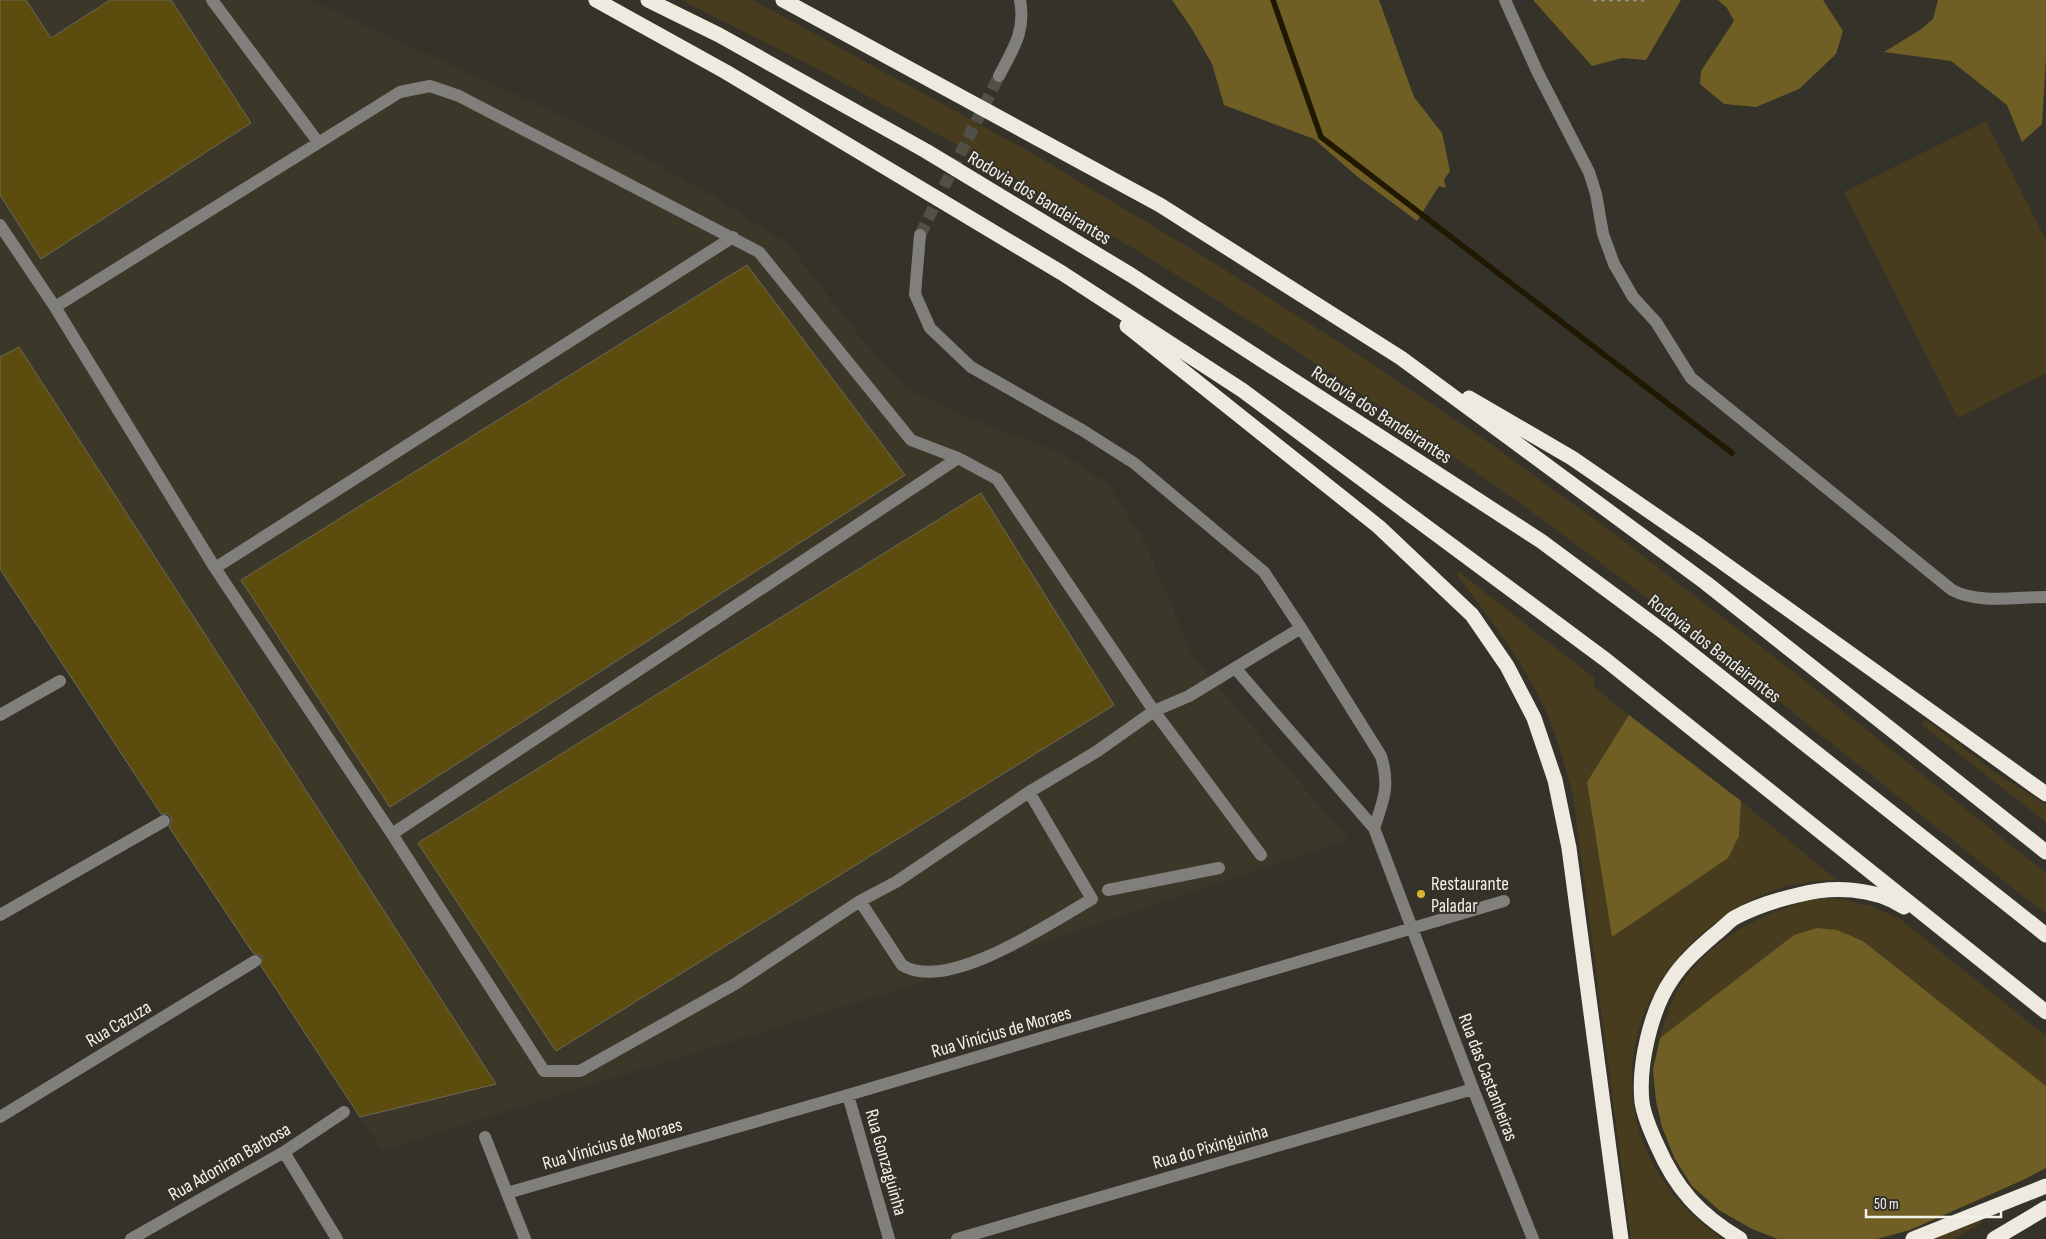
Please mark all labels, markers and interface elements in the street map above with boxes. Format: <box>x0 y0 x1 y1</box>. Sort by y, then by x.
street label: Rodovia dos Bandeirantes <box>964 146 1115 250</box>
street label: Rodovia dos Bandeirantes <box>1307 361 1456 469</box>
street label: Rodovia dos Bandeirantes <box>1643 590 1785 708</box>
place label: Restaurante Paladar <box>1431 873 1509 918</box>
marker: Restaurante Paladar <box>1415 888 1427 900</box>
street label: Rua Cazuza <box>82 996 156 1053</box>
street label: Rua Vinícius de Moraes <box>929 1001 1074 1063</box>
street label: Rua das Castanheiras <box>1453 1010 1523 1145</box>
street label: Rua Gonzaguinha <box>859 1107 912 1218</box>
street label: Rua Vinícius de Moraes <box>540 1113 685 1175</box>
street label: Rua Adoniran Barbosa <box>165 1118 295 1207</box>
street label: Rua do Pixinguinha <box>1150 1120 1271 1175</box>
scale bar <box>1866 1186 2001 1218</box>
text: 50 m <box>1874 1195 1899 1214</box>

